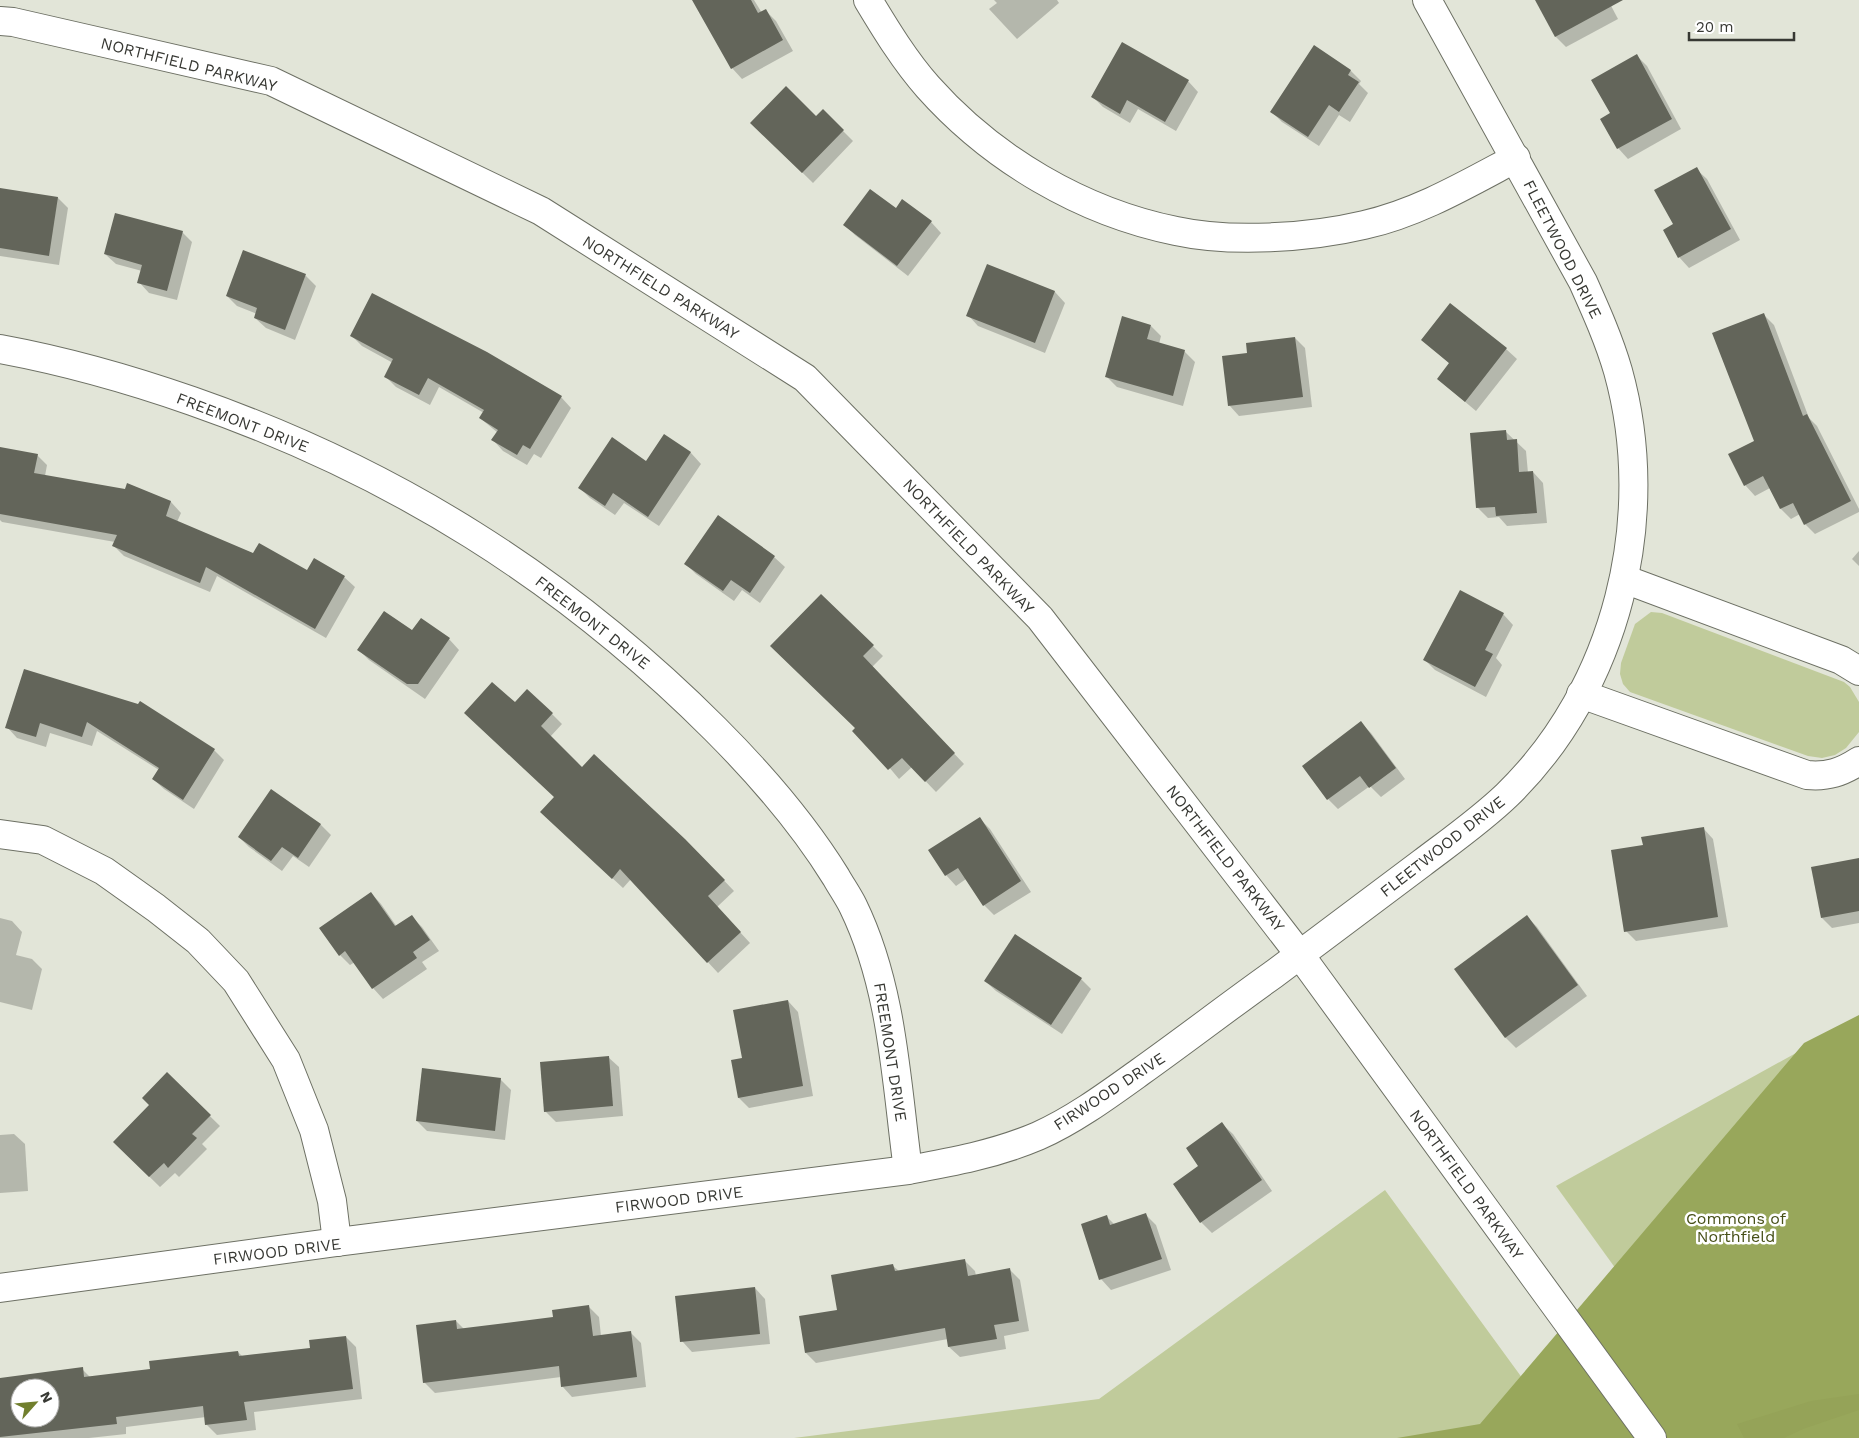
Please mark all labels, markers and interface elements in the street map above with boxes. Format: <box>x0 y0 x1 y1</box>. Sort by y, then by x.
scale bar <box>1689 10 1794 42</box>
text: 20 m <box>1696 18 1734 36</box>
street label: NORTHFIELD PARKWAY <box>99 33 279 96</box>
street label: FLEETWOOD DRIVE <box>1519 177 1606 322</box>
street label: NORTHFIELD PARKWAY <box>579 231 742 343</box>
street label: FREEMONT DRIVE <box>174 388 312 456</box>
street label: NORTHFIELD PARKWAY <box>899 475 1038 618</box>
street label: FREEMONT DRIVE <box>532 572 654 673</box>
street label: NORTHFIELD PARKWAY <box>1162 781 1289 935</box>
street label: FLEETWOOD DRIVE <box>1376 792 1508 901</box>
street label: FREEMONT DRIVE <box>870 981 911 1123</box>
street label: FIRWOOD DRIVE <box>1050 1048 1168 1134</box>
street label: NORTHFIELD PARKWAY <box>1406 1106 1527 1263</box>
street label: FIRWOOD DRIVE <box>614 1182 744 1217</box>
park label: Commons of Northfield <box>1686 1209 1787 1246</box>
street label: FIRWOOD DRIVE <box>212 1234 342 1269</box>
north arrow <box>10 1378 60 1428</box>
text: N <box>37 1389 56 1405</box>

